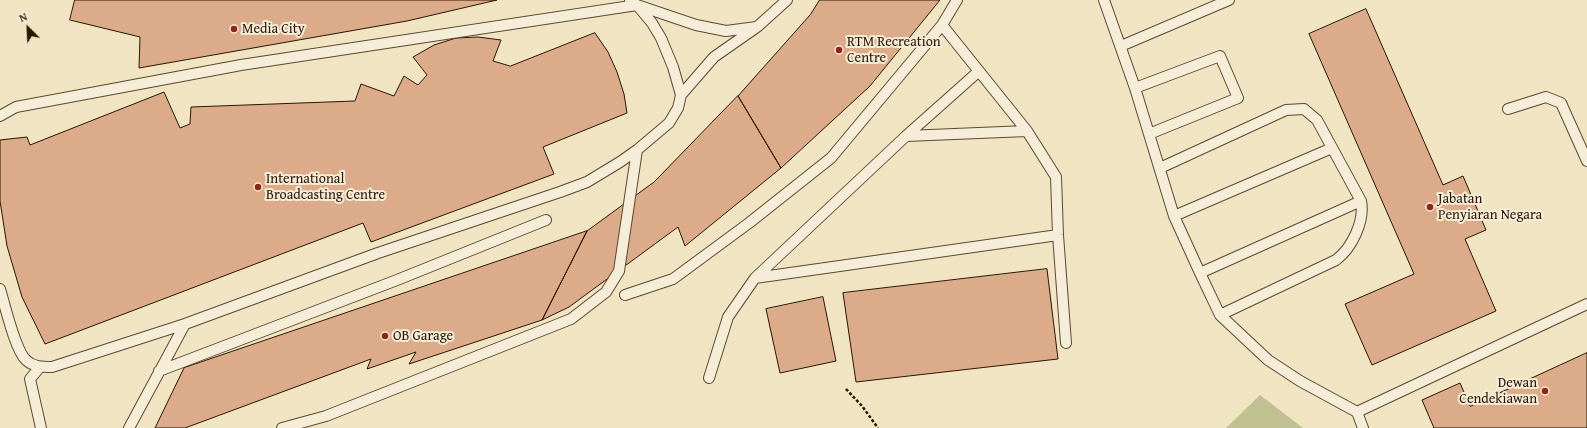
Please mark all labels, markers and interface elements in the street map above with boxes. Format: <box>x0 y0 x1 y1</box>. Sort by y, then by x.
north arrow <box>8 8 48 48</box>
text: N <box>16 8 30 26</box>
place label: Media City <box>242 21 305 37</box>
marker: Media City <box>229 24 239 34</box>
place label: RTM Recreation Centre <box>847 34 941 66</box>
marker: RTM Recreation Centre <box>834 45 844 55</box>
place label: International Broadcasting Centre <box>266 171 385 204</box>
marker: International Broadcasting Centre <box>253 182 263 192</box>
place label: Jabatan Penyiaran Negara <box>1438 191 1542 224</box>
marker: Jabatan Penyiaran Negara <box>1425 202 1435 212</box>
place label: OB Garage <box>393 328 453 344</box>
marker: OB Garage <box>380 331 390 341</box>
place label: Dewan Cendekiawan <box>1459 375 1537 408</box>
marker: Dewan Cendekiawan <box>1540 386 1550 396</box>

